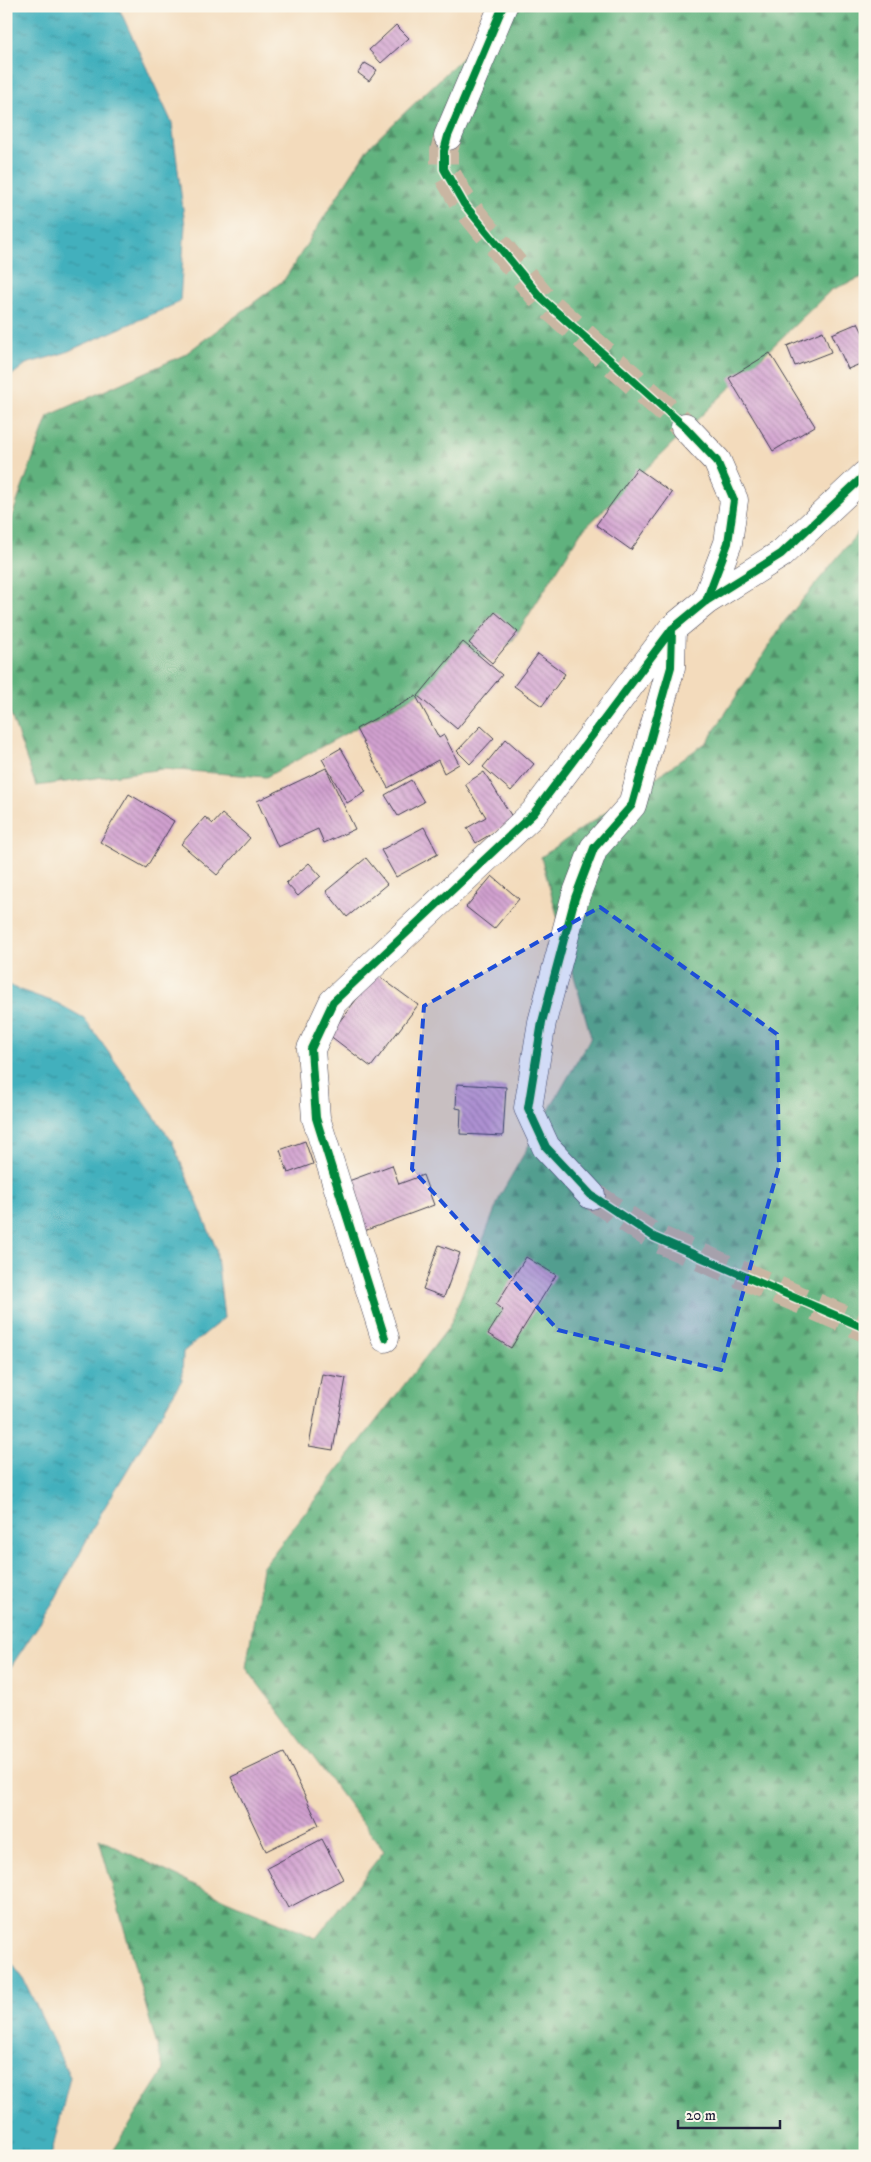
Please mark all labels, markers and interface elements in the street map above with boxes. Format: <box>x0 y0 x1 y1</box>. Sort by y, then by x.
scale bar <box>678 2097 781 2129</box>
text: 20 m <box>686 2106 716 2125</box>

